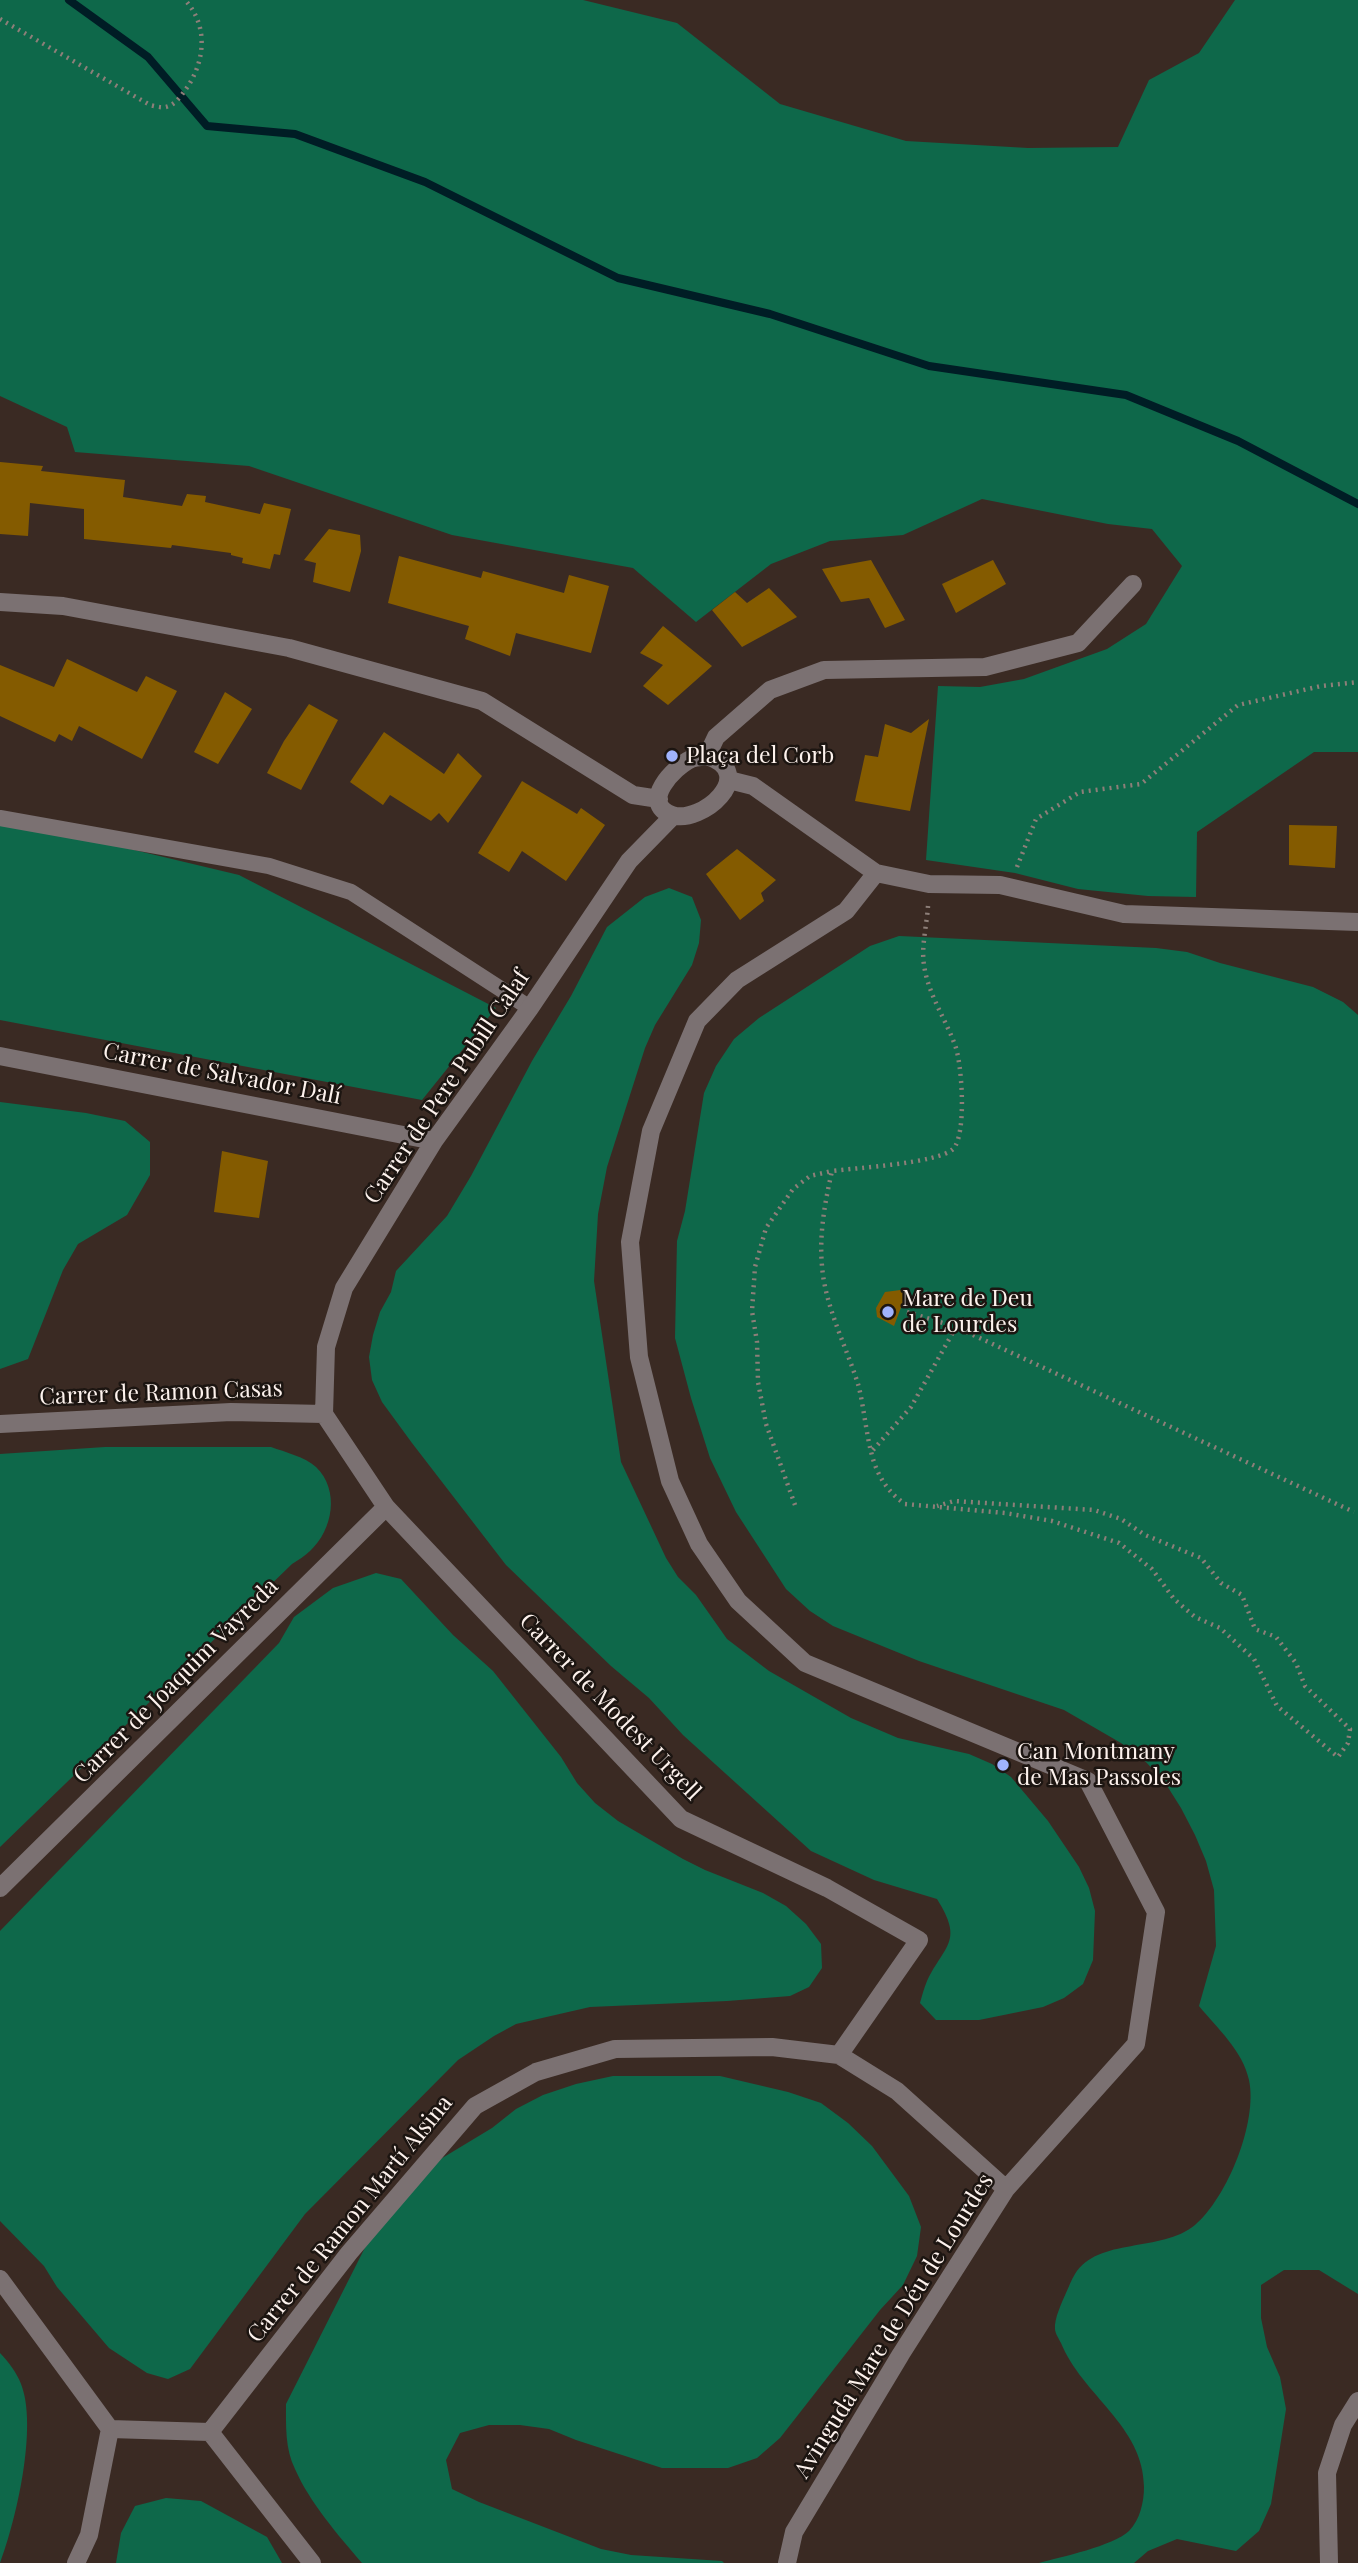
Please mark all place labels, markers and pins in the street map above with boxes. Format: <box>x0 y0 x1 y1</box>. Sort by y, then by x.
place label: Plaça del Corb <box>686 742 834 770</box>
marker: Plaça del Corb <box>664 748 680 764</box>
place label: Mare de Deu de Lourdes <box>902 1285 1033 1339</box>
marker: Mare de Deu de Lourdes <box>880 1304 896 1320</box>
place label: Can Montmany de Mas Passoles <box>1017 1738 1181 1792</box>
marker: Can Montmany de Mas Passoles <box>995 1757 1011 1773</box>

